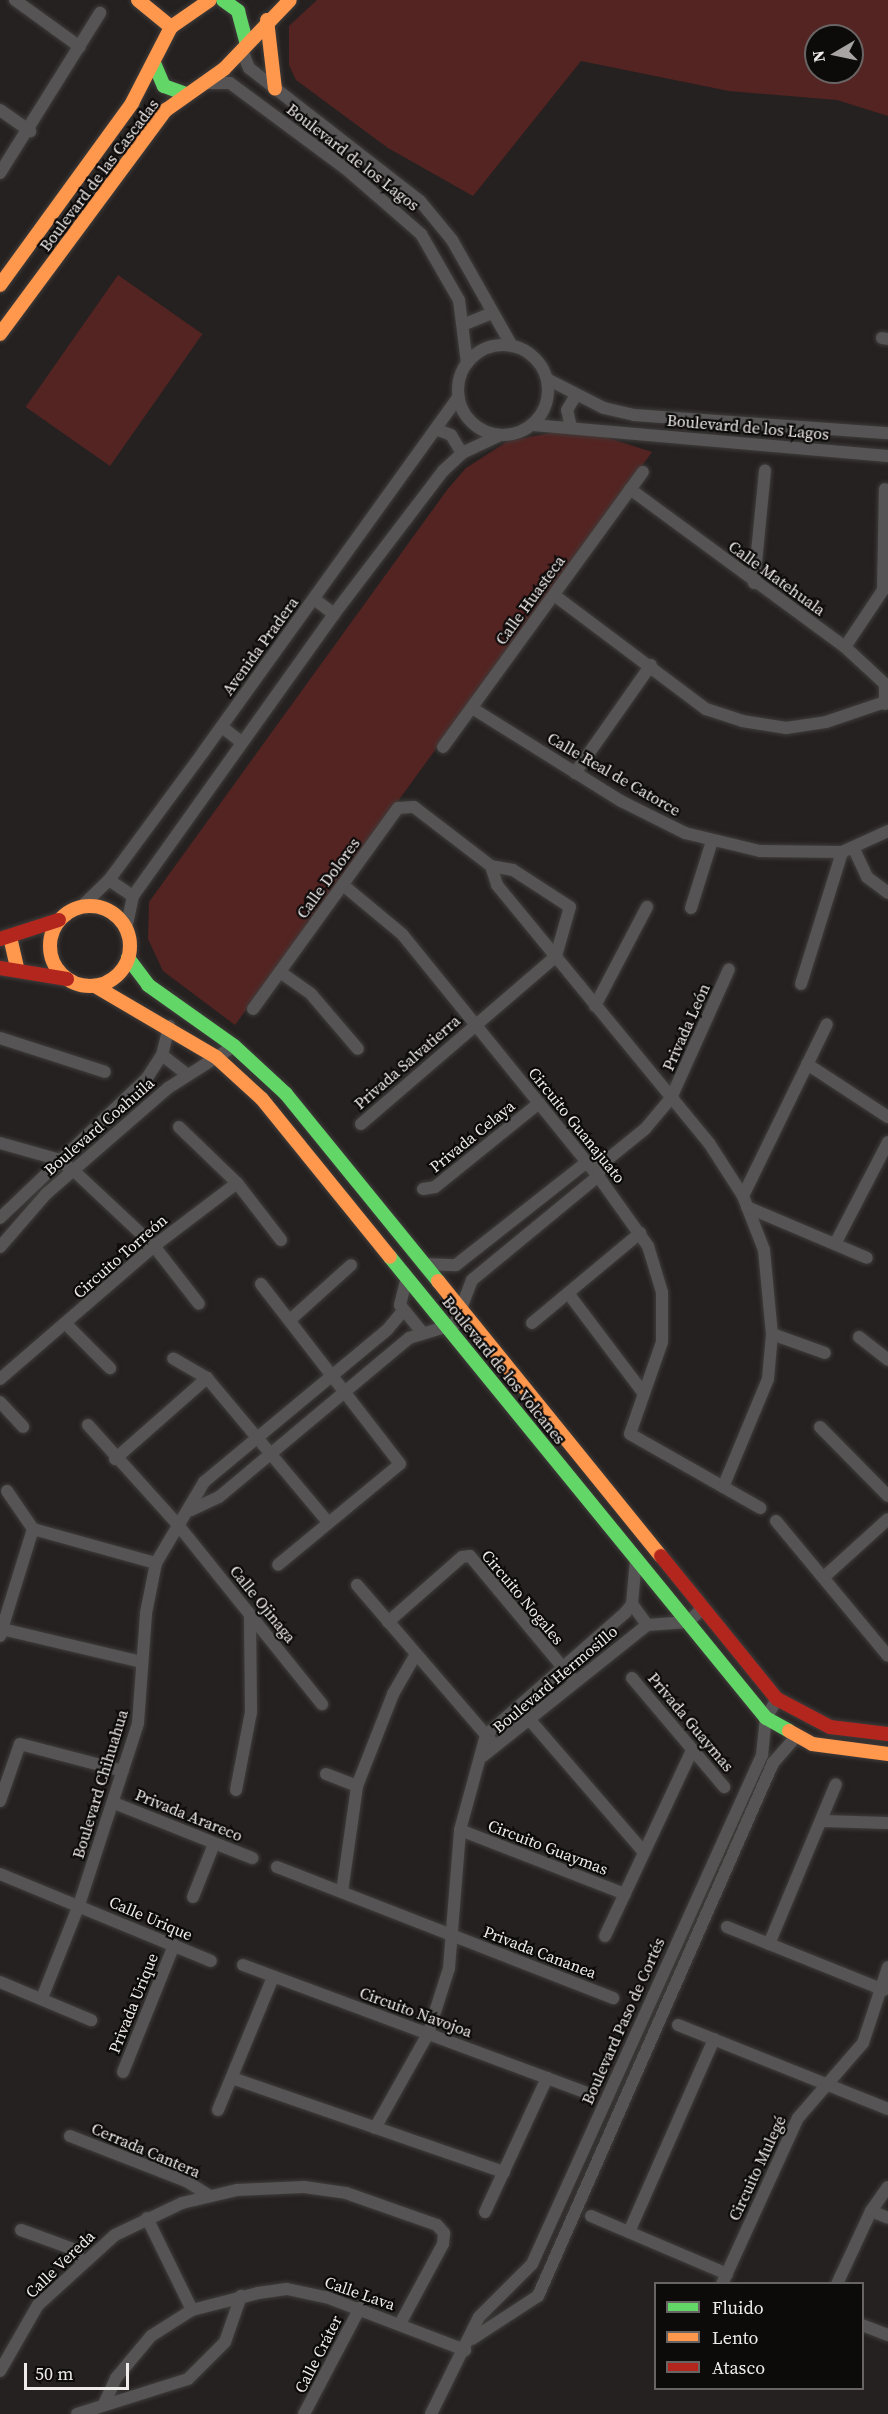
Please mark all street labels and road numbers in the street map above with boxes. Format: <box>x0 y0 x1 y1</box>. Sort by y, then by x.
street label: Boulevard de las Cascadas <box>35 95 163 255</box>
street label: Boulevard de los Lagos <box>283 99 423 215</box>
street label: Boulevard de los Lagos <box>666 410 830 444</box>
street label: Calle Matehuala <box>725 536 829 620</box>
street label: Calle Huasteca <box>491 552 569 648</box>
street label: Avenida Pradera <box>218 593 302 699</box>
street label: Calle Real de Catorce <box>544 728 684 820</box>
street label: Calle Dolores <box>292 834 364 922</box>
street label: Privada León <box>658 980 714 1074</box>
street label: Privada Salvatierra <box>350 1011 464 1113</box>
street label: Circuito Guanajuato <box>525 1063 629 1187</box>
street label: Boulevard Coahuila <box>40 1073 158 1179</box>
street label: Privada Celaya <box>426 1096 518 1176</box>
street label: Circuito Torreón <box>69 1210 171 1302</box>
street label: Boulevard de los Volcanes <box>438 1292 570 1448</box>
street label: Circuito Nogales <box>478 1546 568 1648</box>
street label: Calle Ojinaga <box>226 1561 300 1647</box>
street label: Boulevard Hermosillo <box>489 1621 621 1737</box>
street label: Privada Guaymas <box>644 1669 738 1775</box>
street label: Boulevard Chihuahua <box>68 1707 132 1861</box>
street label: Privada Arareco <box>133 1785 245 1845</box>
street label: Circuito Guaymas <box>485 1815 611 1879</box>
street label: Calle Urique <box>106 1892 196 1944</box>
street label: Privada Cananea <box>481 1922 599 1982</box>
street label: Boulevard Paso de Cortés <box>578 1935 668 2107</box>
street label: Privada Urique <box>104 1950 162 2056</box>
street label: Circuito Navojoa <box>357 1983 475 2041</box>
street label: Circuito Mulegé <box>724 2112 790 2224</box>
street label: Cerrada Cantera <box>89 2118 203 2182</box>
street label: Calle Vereda <box>21 2226 99 2302</box>
street label: Calle Lava <box>322 2272 398 2314</box>
street label: Calle Cráter <box>290 2312 346 2396</box>

